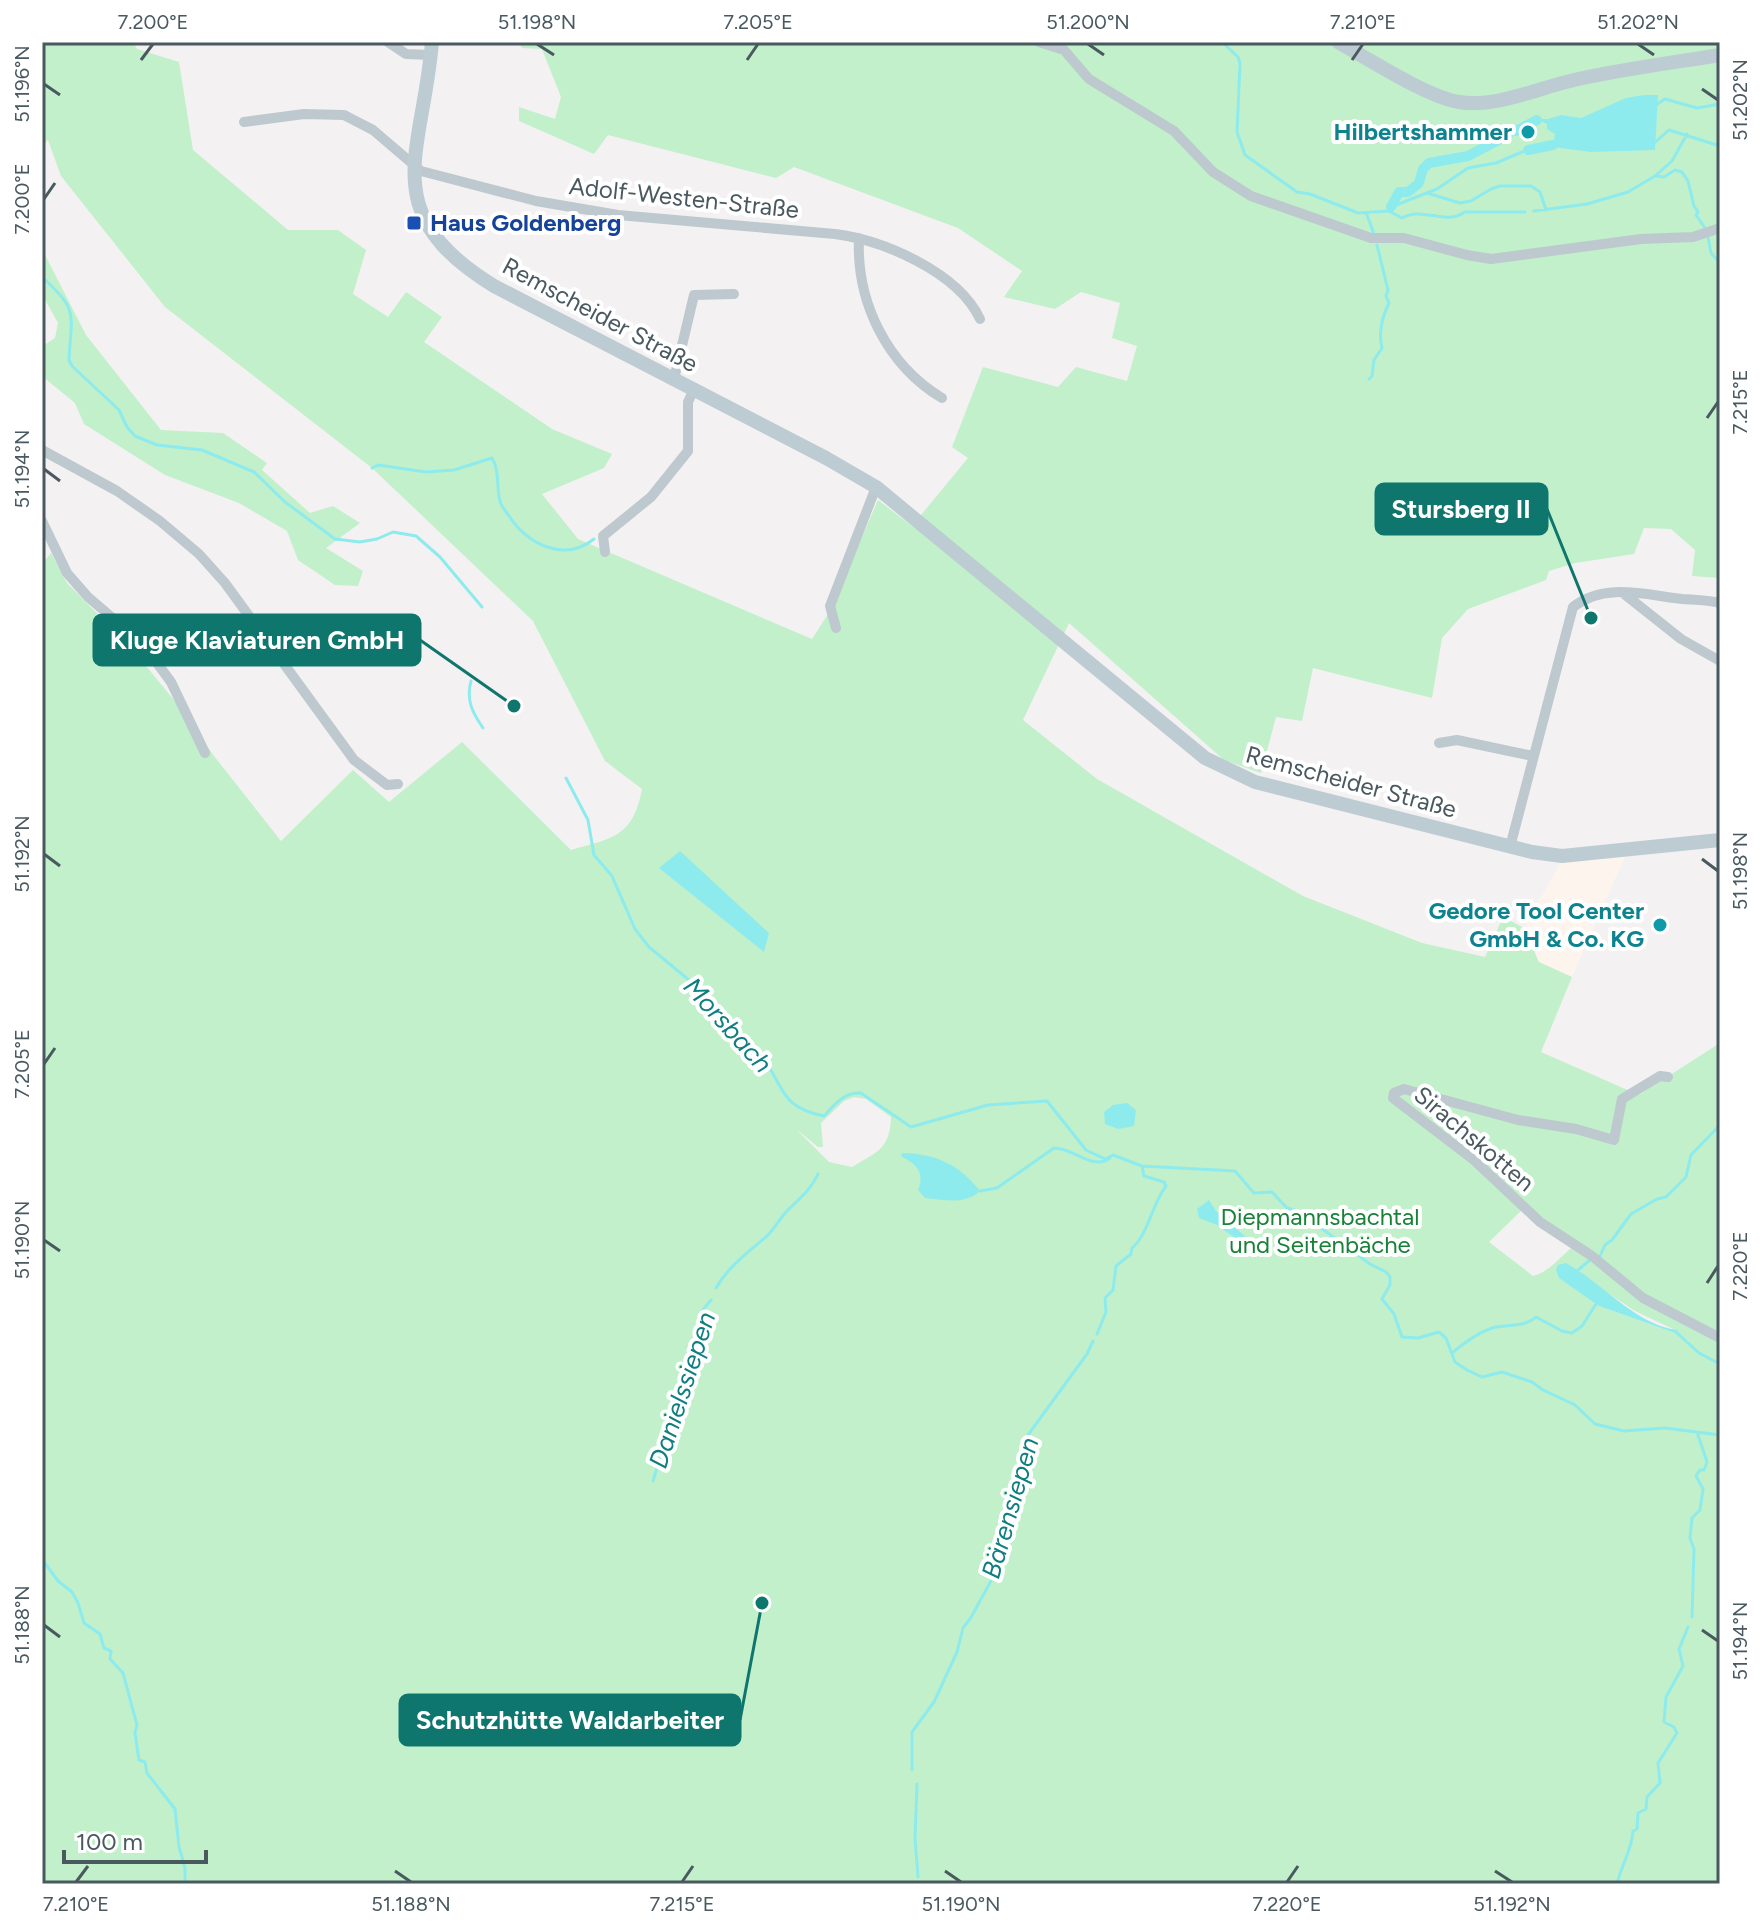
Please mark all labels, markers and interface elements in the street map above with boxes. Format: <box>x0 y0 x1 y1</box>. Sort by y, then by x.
text: 7.200°E <box>118 10 188 34</box>
text: 51.198°N <box>498 10 576 34</box>
text: 7.205°E <box>723 10 793 34</box>
text: 51.200°N <box>1046 10 1130 34</box>
text: 7.210°E <box>1330 10 1396 34</box>
text: 51.202°N <box>1597 10 1679 34</box>
text: 51.196°N <box>10 45 34 123</box>
text: 51.202°N <box>1728 59 1752 141</box>
place label: Hilbertshammer <box>1334 117 1512 146</box>
marker: Hilbertshammer <box>1519 123 1537 141</box>
text: 7.200°E <box>10 164 34 234</box>
street label: Adolf-Westen-Straße <box>568 171 800 224</box>
place label: Haus Goldenberg <box>430 208 621 237</box>
marker: Haus Goldenberg <box>405 214 423 232</box>
street label: Remscheider Straße <box>498 251 703 378</box>
text: 7.215°E <box>1728 369 1752 435</box>
text: 51.194°N <box>10 430 34 508</box>
callout: Stursberg II <box>1376 484 1547 534</box>
text: Stursberg II <box>1391 493 1531 525</box>
callout: Kluge Klaviaturen GmbH <box>94 615 420 665</box>
text: Kluge Klaviaturen GmbH <box>110 624 404 656</box>
street label: Remscheider Straße <box>1243 739 1460 824</box>
text: 51.192°N <box>10 815 34 893</box>
text: 51.198°N <box>1728 832 1752 910</box>
place label: Gedore Tool Center GmbH & Co. KG <box>1428 896 1644 953</box>
marker: Gedore Tool Center GmbH & Co. KG <box>1651 916 1669 934</box>
water label: Morsbach <box>677 971 779 1079</box>
text: 7.205°E <box>10 1029 34 1099</box>
street label: Sirachskotten <box>1408 1080 1540 1197</box>
text: 51.190°N <box>10 1200 34 1280</box>
park label: Diepmannsbachtal und Seitenbäche <box>1220 1202 1420 1259</box>
text: 7.220°E <box>1728 1231 1752 1301</box>
water label: Danielssiepen <box>642 1308 722 1472</box>
water label: Bärensiepen <box>975 1434 1045 1582</box>
text: 51.188°N <box>10 1585 34 1665</box>
text: 51.194°N <box>1728 1602 1752 1680</box>
callout: Schutzhütte Waldarbeiter <box>400 1695 740 1745</box>
text: Schutzhütte Waldarbeiter <box>416 1704 724 1736</box>
scale bar <box>64 1814 206 1864</box>
text: 100 m <box>76 1827 143 1856</box>
text: 7.210°E <box>43 1892 109 1916</box>
text: 51.188°N <box>371 1892 451 1916</box>
text: 7.215°E <box>649 1892 715 1916</box>
text: 51.190°N <box>921 1892 1001 1916</box>
text: 7.220°E <box>1252 1892 1322 1916</box>
text: 51.192°N <box>1473 1892 1551 1916</box>

